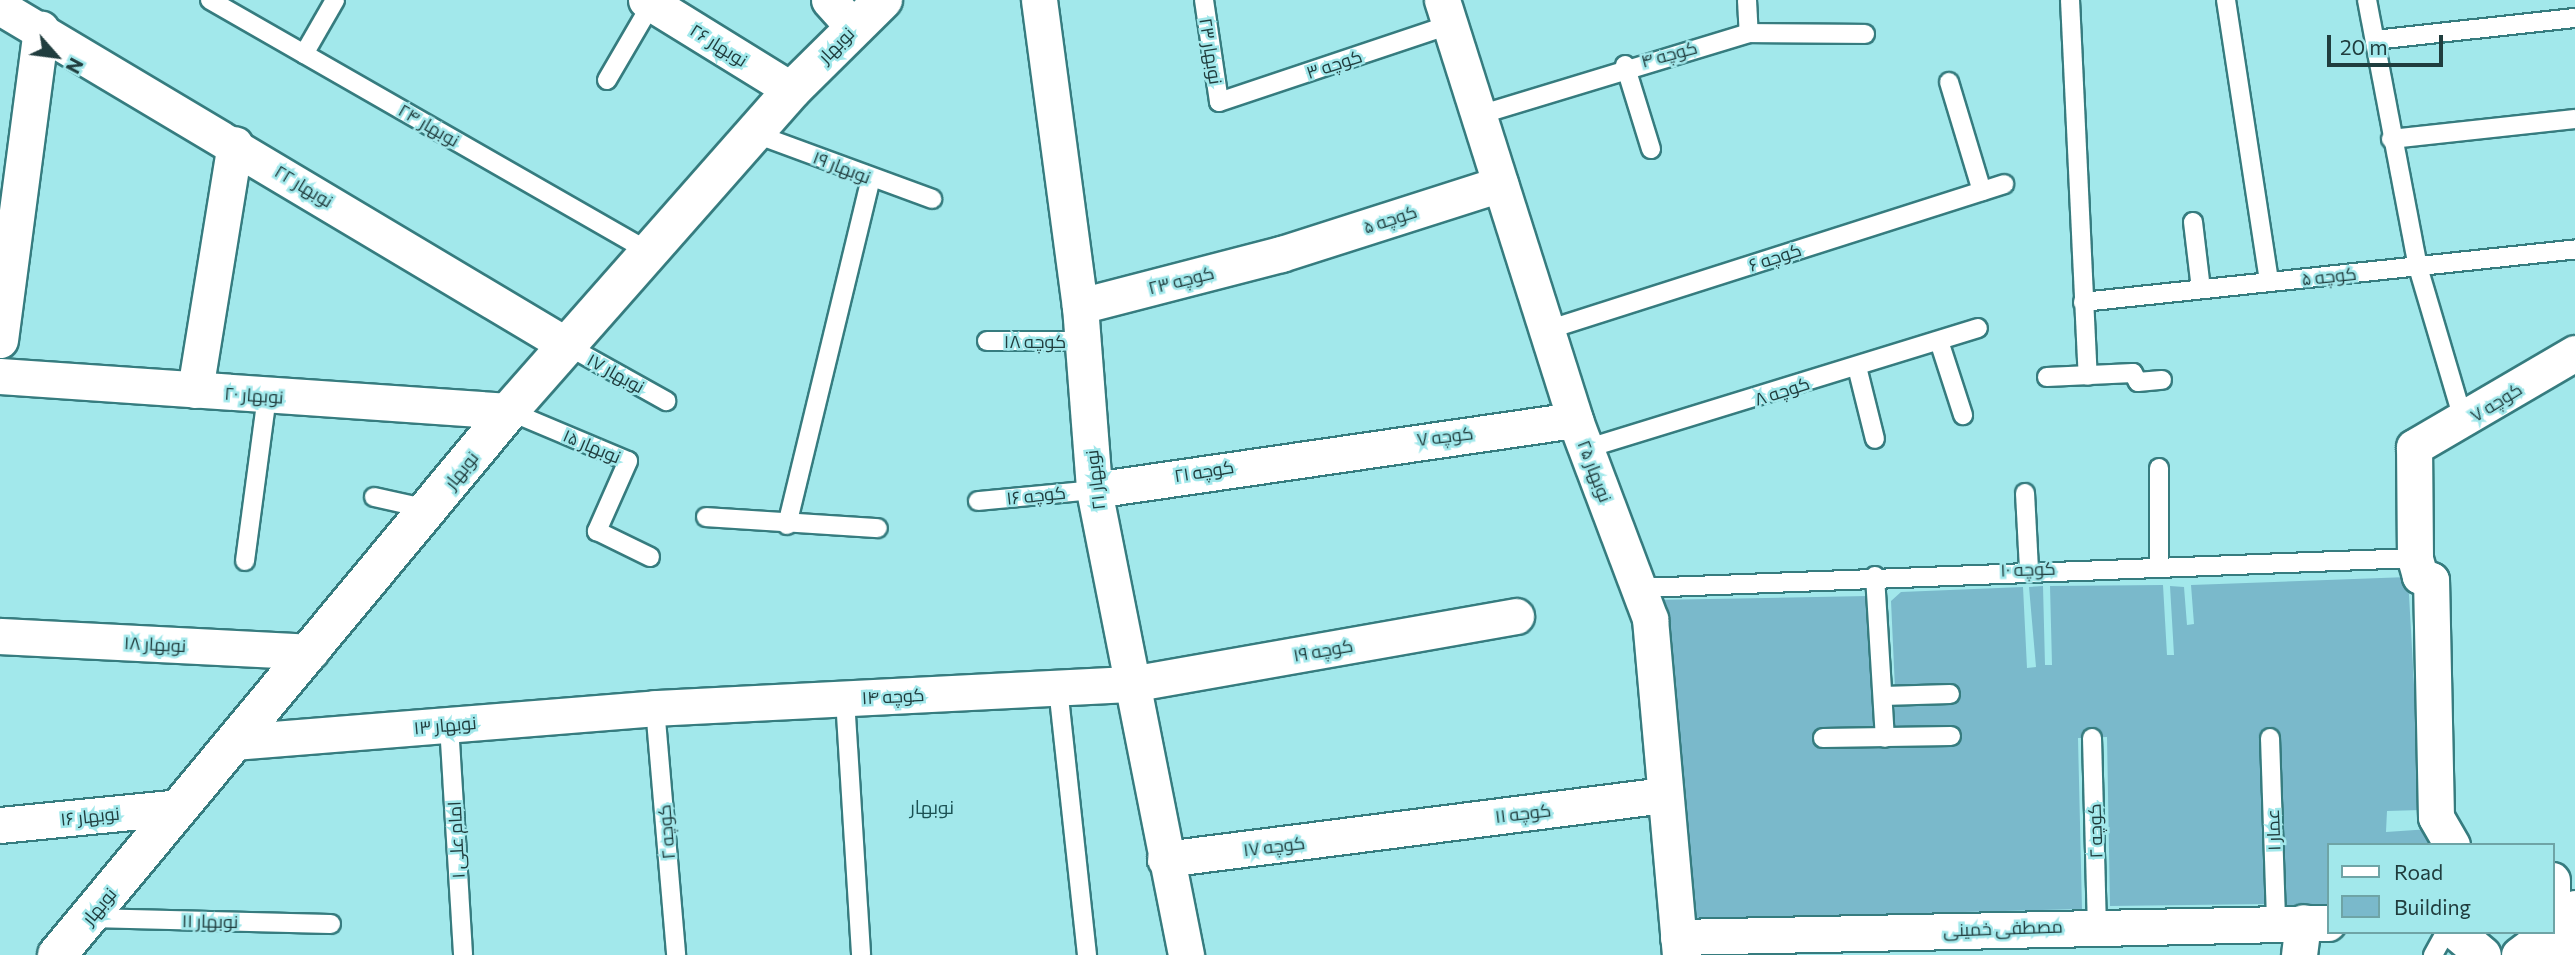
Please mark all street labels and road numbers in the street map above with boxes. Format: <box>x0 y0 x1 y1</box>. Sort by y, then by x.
street label: نوبهار ۲۳ <box>1195 16 1227 86</box>
street label: نوبهار ۲۶ <box>686 19 752 71</box>
street label: نوبهار <box>814 23 858 67</box>
street label: کوچه ۴ <box>1638 36 1700 72</box>
street label: کوچه ۳ <box>1303 45 1365 83</box>
street label: نوبهار ۲۴ <box>395 99 463 151</box>
street label: نوبهار ۱۹ <box>810 146 874 188</box>
street label: نوبهار ۲۲ <box>271 160 337 212</box>
street label: کوچه ۵ <box>1360 200 1420 238</box>
street label: کوچه ۶ <box>1746 238 1804 276</box>
street label: کوچه ۲۳ <box>1146 261 1216 299</box>
street label: کوچه ۵ <box>2300 262 2358 290</box>
street label: کوچه ۱۸ <box>1004 330 1066 352</box>
street label: نوبهار ۱۷ <box>584 348 648 398</box>
street label: کوچه ۸ <box>1752 372 1812 410</box>
street label: کوچه ۷ <box>2466 378 2526 426</box>
street label: نوبهار ۲۰ <box>224 382 284 408</box>
street label: کوچه ۷ <box>1416 422 1474 450</box>
street label: نوبهار ۱۵ <box>560 424 624 468</box>
street label: نوبهار ۲۵ <box>1573 437 1617 505</box>
street label: نوبهار <box>439 447 483 493</box>
street label: نوبهار ۲۱ <box>1081 449 1109 511</box>
street label: کوچه ۲۱ <box>1172 456 1236 486</box>
street label: کوچه ۱۶ <box>1005 481 1067 509</box>
street label: کوچه ۱۰ <box>2000 557 2056 581</box>
street label: نوبهار ۱۸ <box>123 632 187 656</box>
street label: کوچه ۱۹ <box>1291 634 1355 666</box>
street label: کوچه ۱۴ <box>861 684 925 708</box>
street label: نوبهار ۱۳ <box>413 711 477 739</box>
street label: کوچه ۱۱ <box>1494 799 1552 827</box>
street label: امام علی ۱ <box>443 801 469 879</box>
street label: نوبهار ۱۶ <box>59 802 121 830</box>
street label: کوچه ۲ <box>2083 803 2107 859</box>
street label: کوچه ۲ <box>653 804 679 860</box>
street label: عمار ۱ <box>2261 809 2285 851</box>
street label: کوچه ۱۷ <box>1242 831 1306 861</box>
street label: نوبهار <box>77 883 121 929</box>
street label: نوبهار ۱۱ <box>182 910 238 932</box>
street label: مصطفی خمینی <box>1943 915 2063 941</box>

